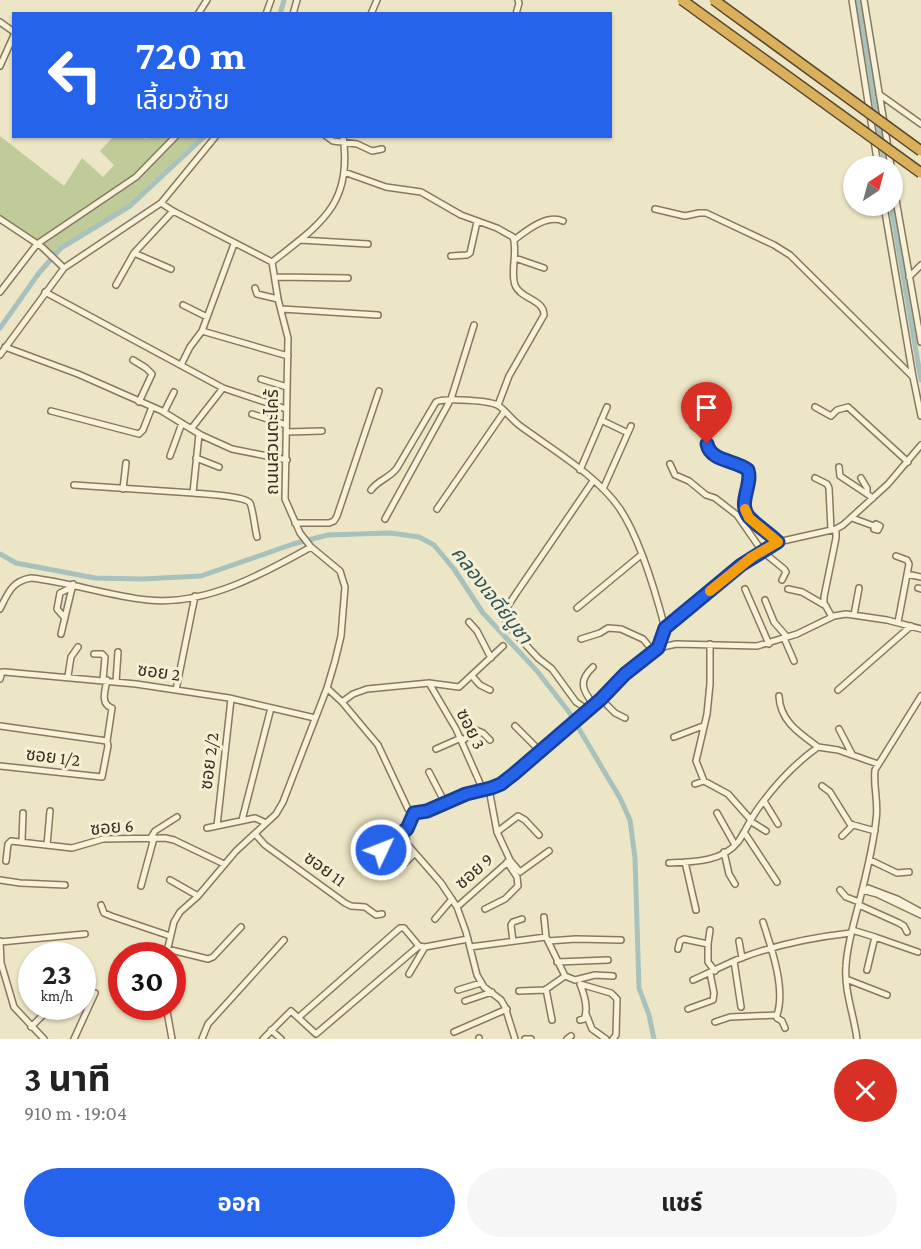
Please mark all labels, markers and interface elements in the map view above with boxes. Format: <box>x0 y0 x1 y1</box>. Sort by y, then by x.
text: 720 m <box>135 31 246 78</box>
icon: left <box>36 36 114 114</box>
text: เลี้ยวซ้าย <box>135 85 229 115</box>
north arrow <box>843 156 903 216</box>
map controls <box>843 156 903 216</box>
pin <box>681 382 732 444</box>
street label: ถนนสวนตะไคร้ <box>262 389 282 495</box>
icon: arrive <box>690 391 723 424</box>
water label: คลองเจดีย์บูชา <box>446 542 537 650</box>
street label: ซอย 2 <box>136 659 182 685</box>
street label: ซอย 3 <box>452 705 490 753</box>
street label: ซอย 2/2 <box>196 731 222 791</box>
street label: ซอย 1/2 <box>25 744 81 770</box>
street label: ซอย 6 <box>89 815 135 839</box>
position arrow <box>349 818 413 882</box>
street label: ซอย 11 <box>300 847 350 891</box>
street label: ซอย 9 <box>451 849 497 893</box>
speed limit sign: 30 <box>108 942 186 1020</box>
text: 23 <box>42 957 72 990</box>
text: km/h <box>41 988 73 1004</box>
text: 3 นาที <box>24 1059 111 1099</box>
button: close <box>834 1059 897 1122</box>
text: 910 m · 19:04 <box>24 1102 127 1124</box>
button: ออก <box>24 1168 455 1237</box>
button: แชร์ <box>467 1168 897 1237</box>

